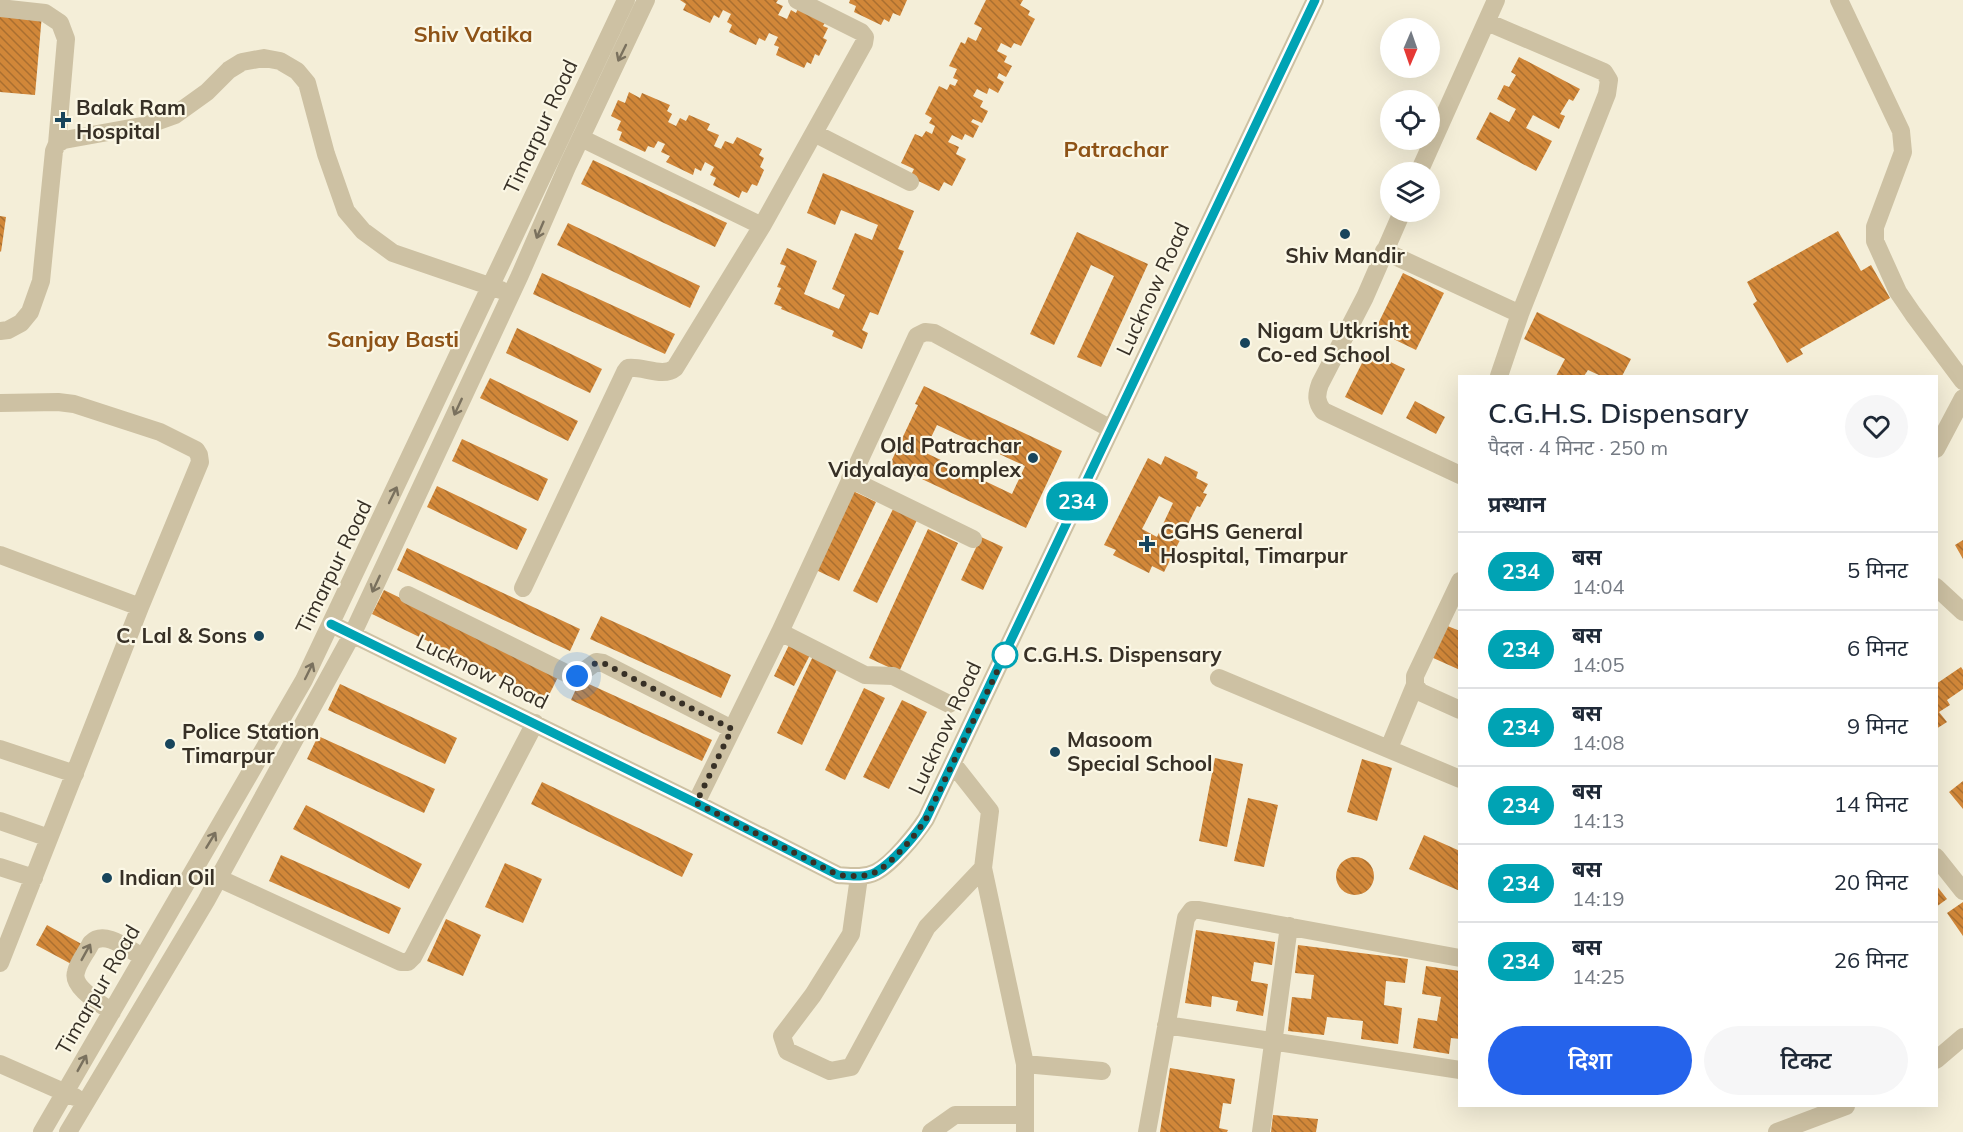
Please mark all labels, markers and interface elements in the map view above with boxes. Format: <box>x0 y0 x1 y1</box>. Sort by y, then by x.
north arrow <box>1380 18 1440 78</box>
map controls <box>1380 18 1440 222</box>
district label: Shiv Vatika <box>413 20 533 48</box>
one-way arrow <box>615 44 627 62</box>
street label: Timarpur Road <box>498 55 583 198</box>
button: locate <box>1380 90 1440 150</box>
place label: Balak Ram Hospital <box>76 94 186 144</box>
marker: Balak Ram Hospital <box>54 111 72 129</box>
district label: Patrachar <box>1064 135 1169 163</box>
button: layers <box>1380 162 1440 222</box>
street label: Lucknow Road <box>1110 218 1194 359</box>
one-way arrow <box>533 221 544 239</box>
marker: Shiv Mandir <box>1338 227 1352 241</box>
place label: Shiv Mandir <box>1285 242 1406 268</box>
place label: Nigam Utkrisht Co-ed School <box>1257 317 1409 367</box>
district label: Sanjay Basti <box>327 325 459 353</box>
marker: Nigam Utkrisht Co-ed School <box>1238 336 1252 350</box>
text: C.G.H.S. Dispensary <box>1488 395 1749 430</box>
button: heart <box>1845 395 1908 458</box>
one-way arrow <box>452 398 464 416</box>
place label: Old Patrachar Vidyalaya Complex <box>827 432 1022 482</box>
text: पैदल · 4 मिनट · 250 m <box>1488 435 1668 460</box>
marker: Old Patrachar Vidyalaya Complex <box>1026 451 1040 465</box>
line badge: 234 <box>1042 482 1112 520</box>
one-way arrow <box>388 487 400 505</box>
text: 234 <box>1058 488 1096 514</box>
text: प्रस्थान <box>1488 490 1546 518</box>
street label: Timarpur Road <box>289 495 377 638</box>
place label: CGHS General Hospital, Timarpur <box>1160 518 1348 568</box>
marker: CGHS General Hospital, Timarpur <box>1138 535 1156 553</box>
text: बस <box>1572 543 1602 571</box>
text: 5 मिनट <box>1847 556 1908 584</box>
text: 234 <box>1502 558 1540 584</box>
text: 14:04 <box>1572 574 1625 599</box>
one-way arrow <box>370 575 382 593</box>
text: बस <box>1572 621 1602 649</box>
place label: C. Lal & Sons <box>116 622 247 648</box>
street label: Lucknow Road <box>412 628 553 714</box>
marker: C. Lal & Sons <box>252 629 266 643</box>
text: 6 मिनट <box>1847 634 1908 662</box>
text: 234 <box>1502 636 1540 662</box>
place label: C.G.H.S. Dispensary <box>1023 641 1222 667</box>
marker: C.G.H.S. Dispensary <box>992 642 1018 668</box>
text: 14:05 <box>1572 652 1625 677</box>
street label: Lucknow Road <box>902 657 986 798</box>
your location <box>562 661 592 691</box>
one-way arrow <box>303 662 315 680</box>
text: बस <box>1572 699 1602 727</box>
text: 9 मिनट <box>1847 712 1908 740</box>
text: 234 <box>1502 714 1540 740</box>
place label: Police Station Timarpur <box>182 718 319 768</box>
place label: Masoom Special School <box>1067 726 1213 776</box>
text: 14:08 <box>1572 730 1625 755</box>
marker: Police Station Timarpur <box>163 737 177 751</box>
marker: Masoom Special School <box>1048 745 1062 759</box>
text: बस <box>1572 777 1602 805</box>
text: 14 मिनट <box>1834 790 1908 818</box>
text: 234 <box>1502 792 1540 818</box>
text: 14:13 <box>1572 808 1625 833</box>
one-way arrow <box>206 832 218 849</box>
text: बस <box>1572 855 1602 883</box>
place label: Indian Oil <box>119 864 215 890</box>
text: 20 मिनट <box>1834 868 1908 896</box>
text: 234 <box>1502 870 1540 896</box>
marker: Indian Oil <box>100 871 114 885</box>
text: 14:19 <box>1572 886 1625 911</box>
street label: Timarpur Road <box>49 920 145 1059</box>
text: बस <box>1572 933 1602 961</box>
one-way arrow <box>80 944 92 961</box>
text: 26 मिनट <box>1834 946 1908 974</box>
text: 234 <box>1502 948 1540 974</box>
text: 14:25 <box>1572 964 1625 989</box>
button: दिशा <box>1488 1026 1692 1095</box>
button: टिकट <box>1704 1026 1908 1095</box>
one-way arrow <box>77 1055 89 1072</box>

